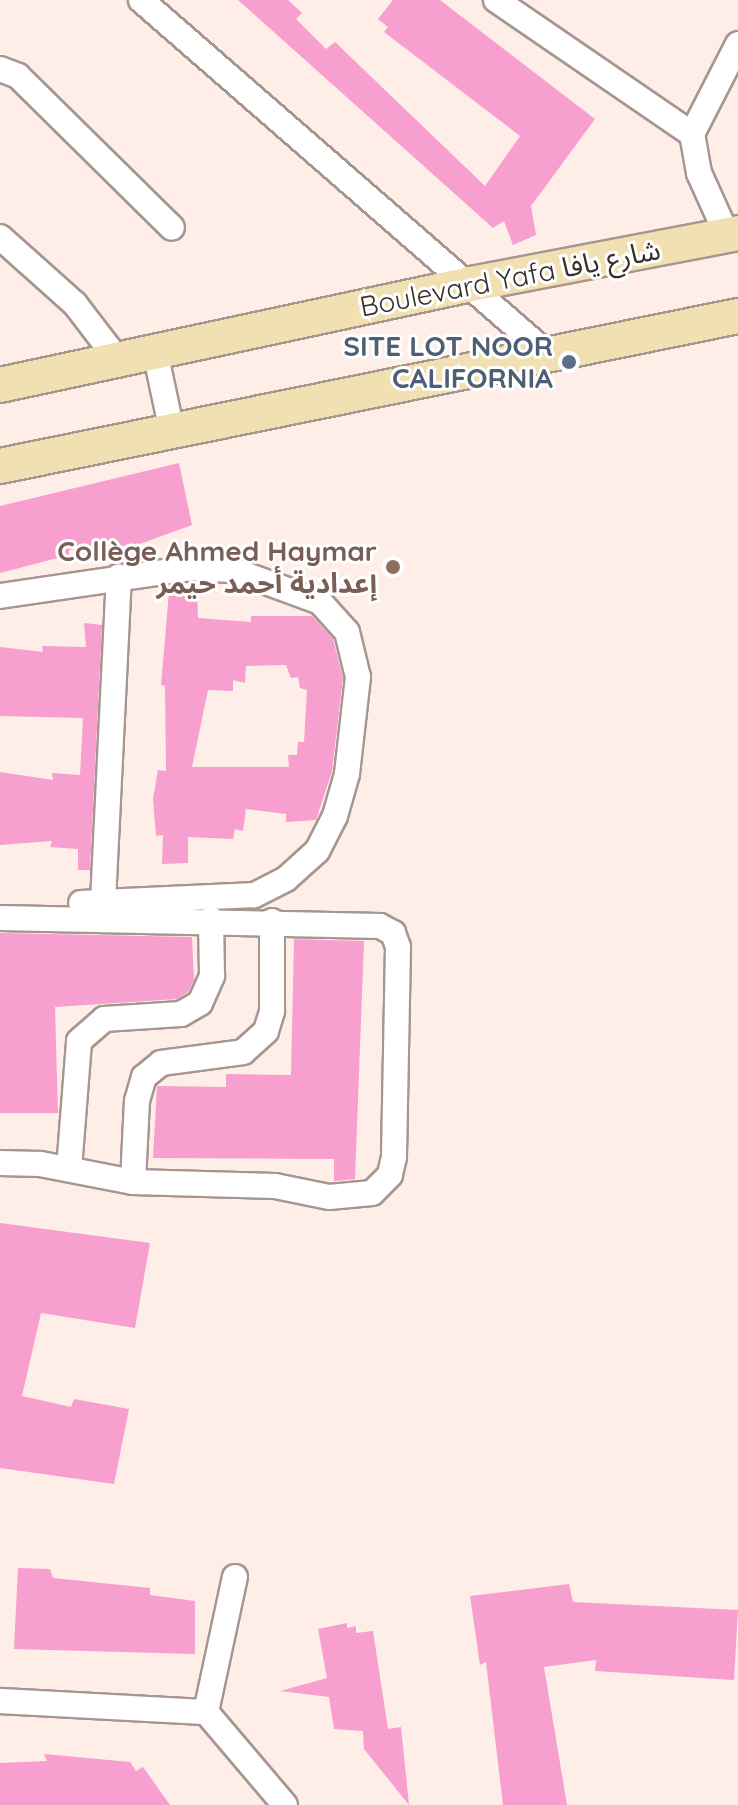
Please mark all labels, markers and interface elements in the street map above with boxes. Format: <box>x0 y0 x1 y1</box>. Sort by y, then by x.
street label: Boulevard Yafa شارع يافا <box>357 232 663 324</box>
place label: SITE LOT NOOR CALIFORNIA <box>343 329 553 395</box>
marker: SITE LOT NOOR CALIFORNIA <box>560 353 578 371</box>
place label: Collège Ahmed Haymar إعدادية أحمد حيمر <box>57 534 377 600</box>
marker: Collège Ahmed Haymar إعدادية أحمد حيمر <box>384 558 402 576</box>

